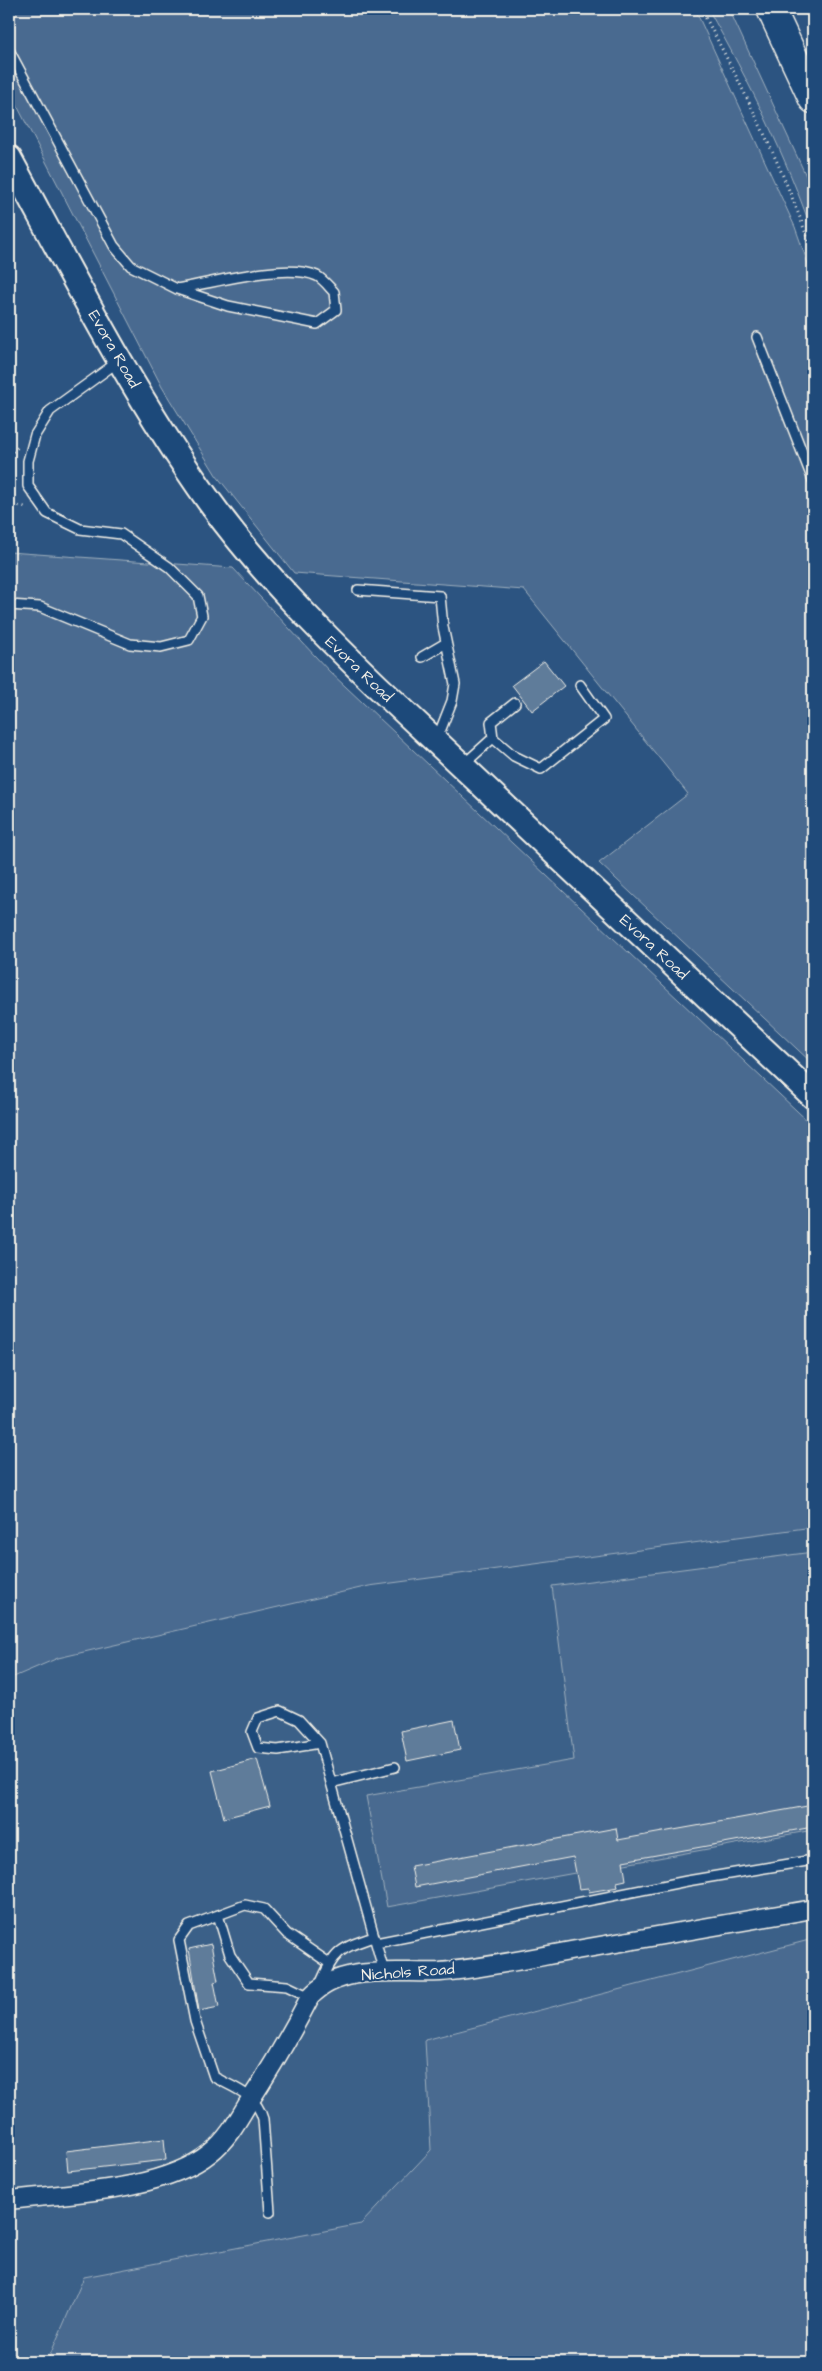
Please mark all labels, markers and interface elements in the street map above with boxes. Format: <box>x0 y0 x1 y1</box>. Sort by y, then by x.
street label: Evora Road <box>83 306 145 392</box>
street label: Evora Road <box>320 631 398 707</box>
street label: Evora Road <box>615 909 693 985</box>
street label: Nichols Road <box>361 1958 455 1986</box>

